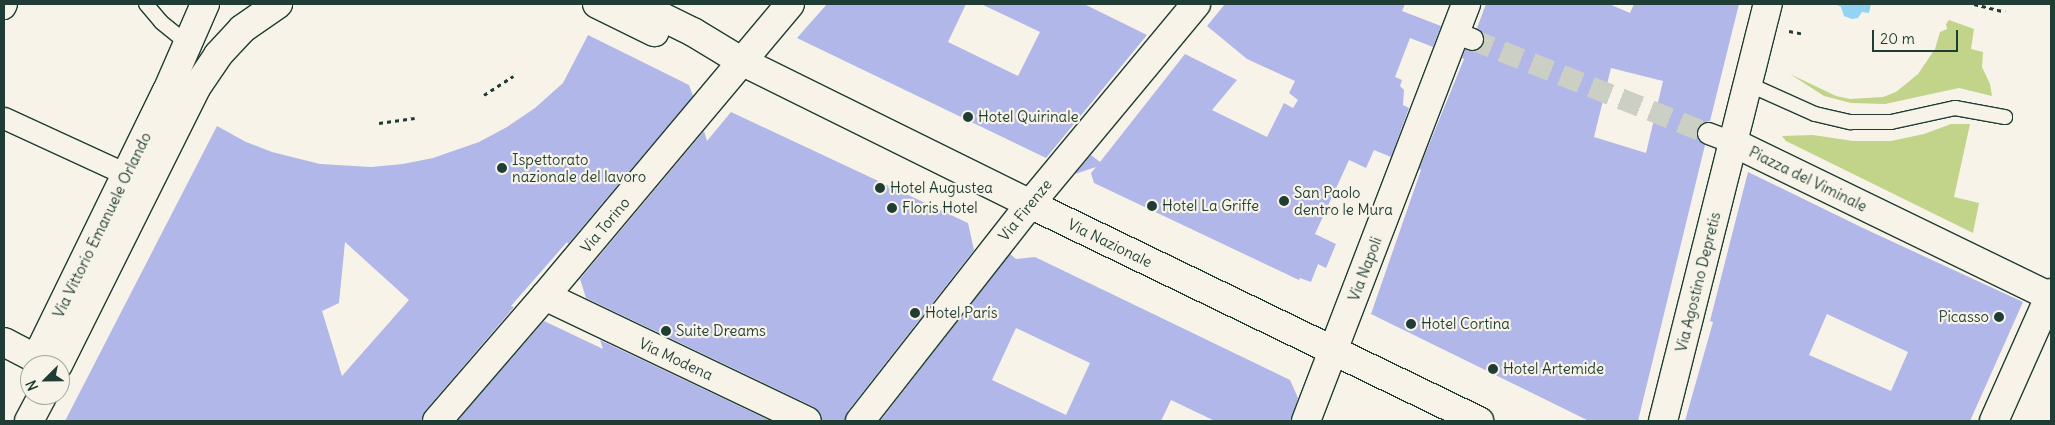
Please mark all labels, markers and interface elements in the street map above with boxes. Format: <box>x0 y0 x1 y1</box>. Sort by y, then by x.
scale bar <box>1875 20 1961 52</box>
text: 20 m <box>1880 29 1915 48</box>
place label: Hotel Quirinale <box>978 108 1079 126</box>
marker: Hotel Quirinale <box>962 111 974 123</box>
street label: Via Vittorio Emanuele Orlando <box>49 129 155 321</box>
street label: Piazza del Viminale <box>1746 143 1870 215</box>
place label: Ispettorato nazionale del lavoro <box>512 150 646 185</box>
marker: Ispettorato nazionale del lavoro <box>496 162 508 174</box>
street label: Via Firenze <box>995 176 1055 244</box>
place label: Hotel Augustea <box>890 179 993 197</box>
marker: Hotel Augustea <box>874 182 886 194</box>
place label: San Paolo dentro le Mura <box>1294 183 1393 218</box>
street label: Via Torino <box>577 194 633 256</box>
marker: San Paolo dentro le Mura <box>1278 195 1290 207</box>
place label: Hotel La Griffe <box>1162 197 1259 215</box>
place label: Floris Hotel <box>902 199 978 217</box>
marker: Hotel La Griffe <box>1146 200 1158 212</box>
marker: Floris Hotel <box>886 202 898 214</box>
street label: Via Agostino Depretis <box>1672 210 1724 354</box>
street label: Via Nazionale <box>1065 215 1155 271</box>
street label: Via Napoli <box>1345 234 1385 304</box>
place label: Hotel París <box>925 304 998 322</box>
marker: Hotel París <box>909 307 921 319</box>
place label: Picasso <box>1938 308 1989 326</box>
marker: Picasso <box>1993 311 2005 323</box>
place label: Hotel Cortina <box>1421 315 1510 333</box>
marker: Hotel Cortina <box>1405 318 1417 330</box>
place label: Suite Dreams <box>676 322 766 340</box>
marker: Suite Dreams <box>660 325 672 337</box>
street label: Via Modena <box>636 334 716 384</box>
north arrow <box>20 355 70 405</box>
place label: Hotel Artemide <box>1503 360 1604 378</box>
marker: Hotel Artemide <box>1487 363 1499 375</box>
text: N <box>22 377 42 393</box>

